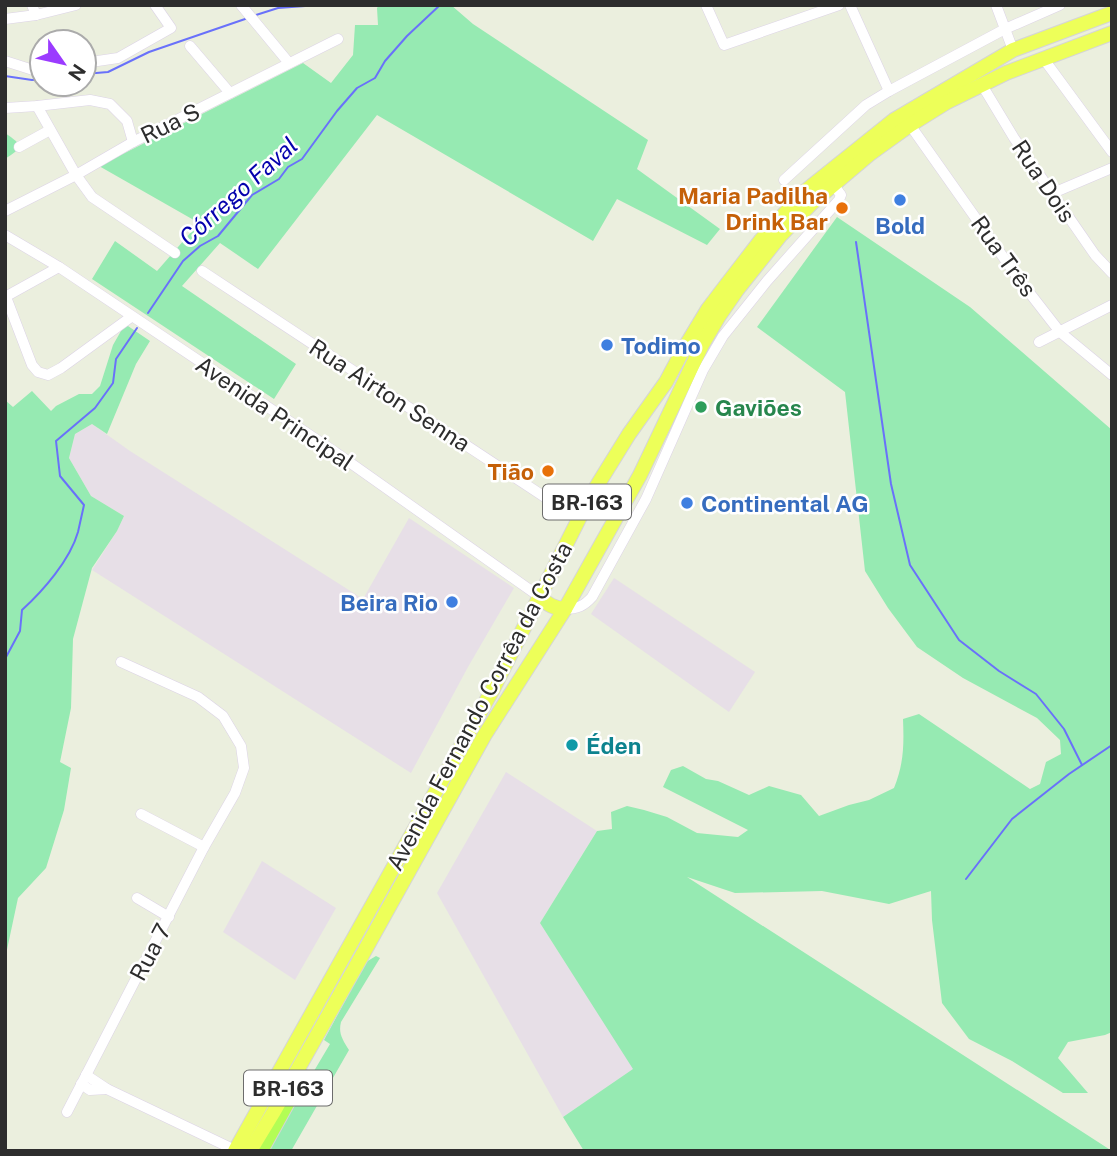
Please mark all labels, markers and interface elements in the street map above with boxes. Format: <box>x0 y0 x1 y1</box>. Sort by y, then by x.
north arrow <box>28 28 98 98</box>
text: N <box>64 60 90 85</box>
street label: Rua S <box>136 97 204 149</box>
water label: Córrego Faval <box>173 131 303 251</box>
street label: Rua Dois <box>1007 135 1081 227</box>
place label: Maria Padilha Drink Bar <box>678 182 828 235</box>
marker: Bold <box>892 192 908 208</box>
marker: Maria Padilha Drink Bar <box>834 200 850 216</box>
street label: Rua Três <box>966 210 1042 302</box>
place label: Bold <box>875 212 925 239</box>
place label: Todimo <box>621 332 701 359</box>
street label: Rua Airton Senna <box>305 333 475 457</box>
marker: Todimo <box>599 337 615 353</box>
street label: Avenida Principal <box>191 350 359 476</box>
place label: Gaviões <box>715 394 802 421</box>
marker: Gaviões <box>693 399 709 415</box>
place label: Tião <box>487 458 534 485</box>
marker: Tião <box>540 463 556 479</box>
road number: BR-163 <box>543 484 631 520</box>
place label: Continental AG <box>701 490 869 517</box>
marker: Continental AG <box>679 495 695 511</box>
street label: Avenida Fernando Corrêa da Costa <box>381 537 577 875</box>
place label: Beira Rio <box>340 589 438 616</box>
marker: Beira Rio <box>444 594 460 610</box>
place label: Éden <box>586 732 641 759</box>
marker: Éden <box>564 737 580 753</box>
street label: Rua 7 <box>124 919 176 985</box>
road number: BR-163 <box>244 1070 332 1106</box>

